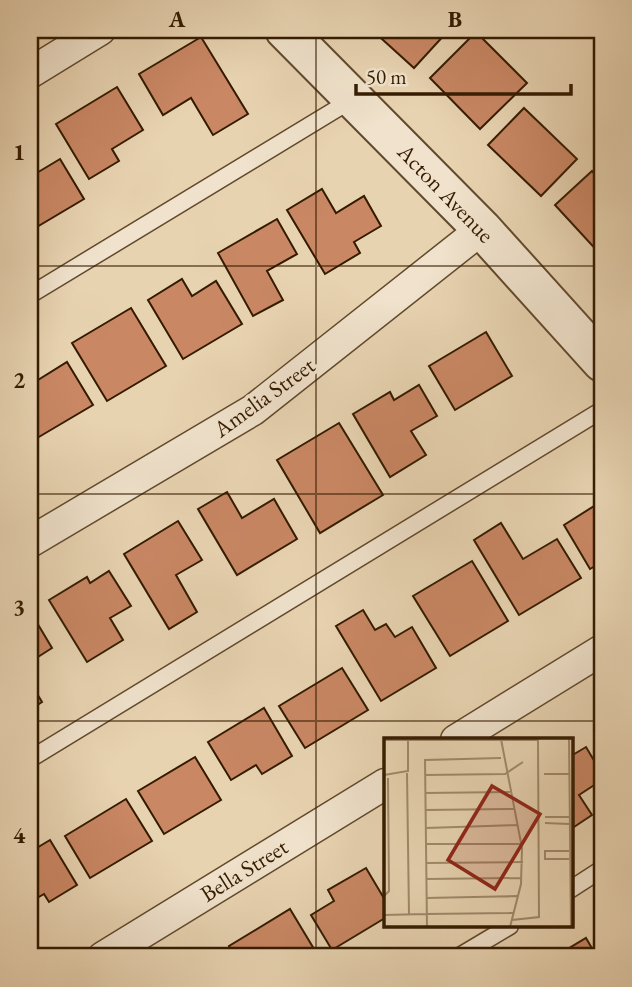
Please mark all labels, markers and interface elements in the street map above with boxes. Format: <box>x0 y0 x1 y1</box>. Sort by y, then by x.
text: A <box>168 4 186 34</box>
text: B <box>448 4 462 34</box>
scale bar <box>356 52 571 96</box>
text: 50 m <box>366 63 407 90</box>
street label: Acton Avenue <box>391 136 501 249</box>
text: 1 <box>13 137 25 167</box>
street label: Amelia Street <box>207 350 321 444</box>
text: 2 <box>13 365 25 395</box>
text: 3 <box>13 592 25 622</box>
inset map <box>384 738 572 928</box>
text: 4 <box>13 820 26 850</box>
street label: Bella Street <box>195 831 294 909</box>

